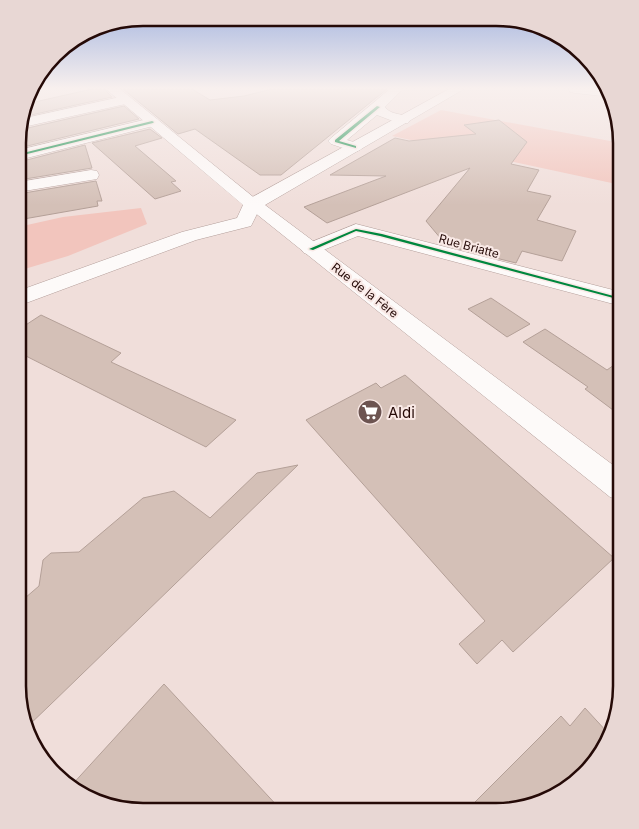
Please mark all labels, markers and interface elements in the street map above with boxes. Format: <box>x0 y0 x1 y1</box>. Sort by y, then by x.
street label: Rue Briatte <box>437 231 501 261</box>
street label: Rue de la Fère <box>329 259 401 321</box>
supermarket icon: Aldi <box>357 399 383 425</box>
place label: Aldi <box>388 403 415 422</box>

